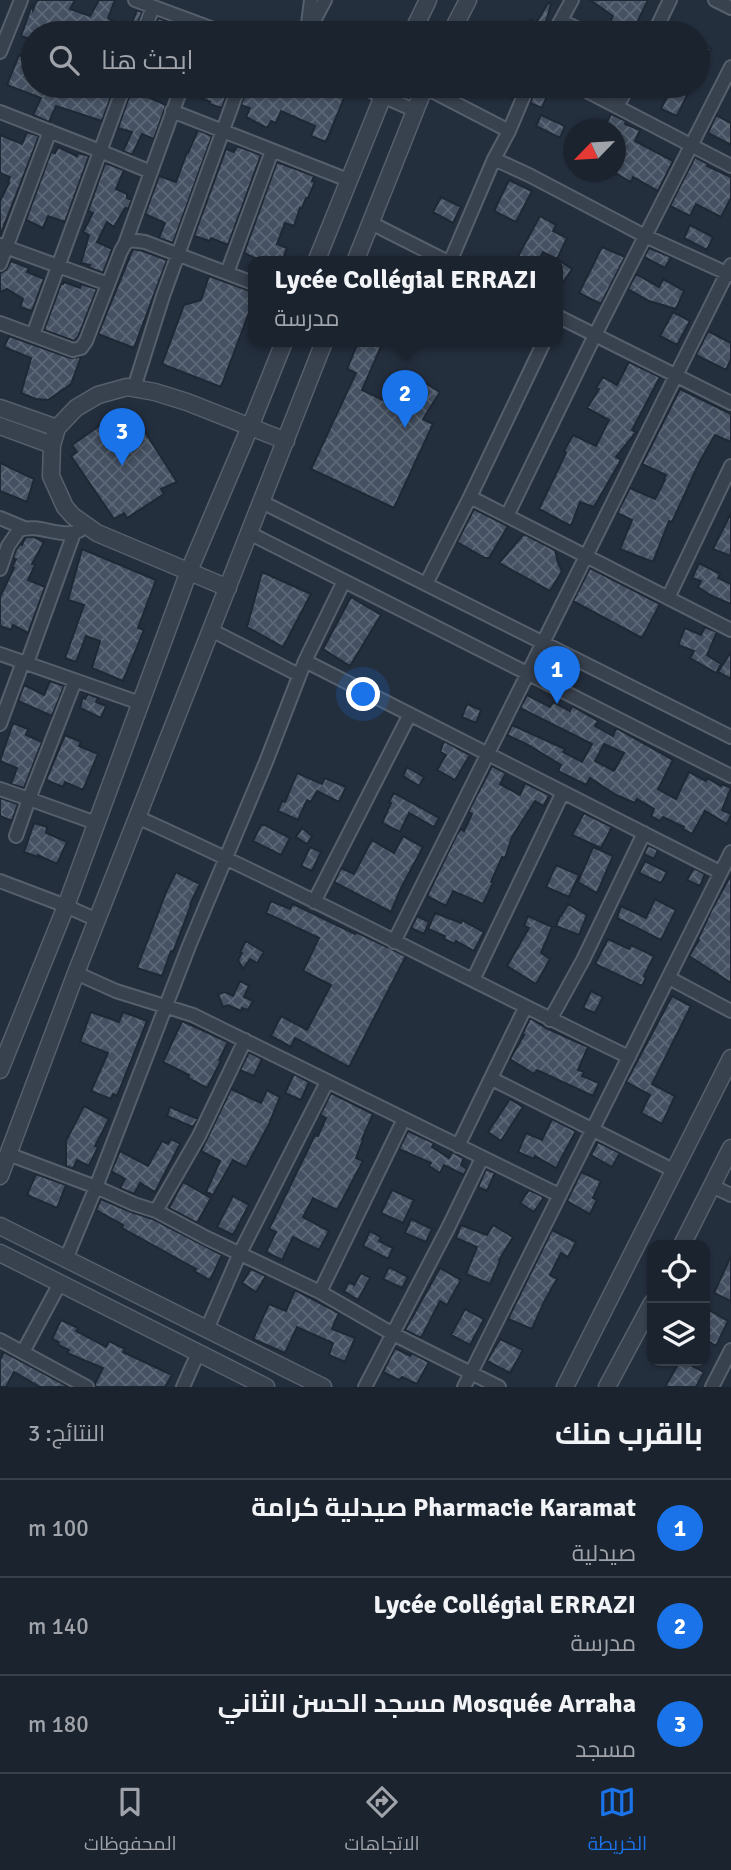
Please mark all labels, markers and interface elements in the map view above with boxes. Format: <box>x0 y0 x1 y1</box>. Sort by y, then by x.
search box <box>21 21 710 98</box>
icon: search <box>45 41 83 79</box>
text: ابحث هنا <box>101 45 194 77</box>
north arrow <box>563 119 626 182</box>
popup <box>248 256 563 347</box>
text: Lycée Collégial ERRAZI <box>274 264 537 296</box>
text: مدرسة <box>274 304 340 333</box>
pin: 2 <box>382 370 428 428</box>
pin: 3 <box>99 408 145 466</box>
pin: 1 <box>534 646 580 704</box>
your location <box>346 677 380 711</box>
map controls <box>647 1240 710 1366</box>
button: locate <box>647 1240 710 1303</box>
button: layers <box>647 1303 710 1366</box>
text: بالقرب منك <box>555 1416 703 1453</box>
text: النتائج: 3 <box>28 1419 105 1448</box>
text: Pharmacie Karamat صيدلية كرامة <box>251 1492 636 1524</box>
text: 100 m <box>28 1514 89 1543</box>
text: 1 <box>674 1514 686 1543</box>
text: صيدلية <box>572 1539 636 1568</box>
text: Lycée Collégial ERRAZI <box>373 1589 636 1621</box>
text: 140 m <box>28 1612 89 1641</box>
text: 2 <box>674 1612 686 1641</box>
text: مدرسة <box>571 1629 636 1658</box>
text: Mosquée Arraha مسجد الحسن الثاني <box>218 1688 636 1720</box>
text: 180 m <box>28 1710 89 1739</box>
text: 3 <box>674 1710 686 1739</box>
text: مسجد <box>575 1735 636 1764</box>
tab: المحفوظات <box>84 1783 177 1861</box>
tab: الاتجاهات <box>344 1783 420 1861</box>
tab: الخريطة <box>588 1783 647 1861</box>

